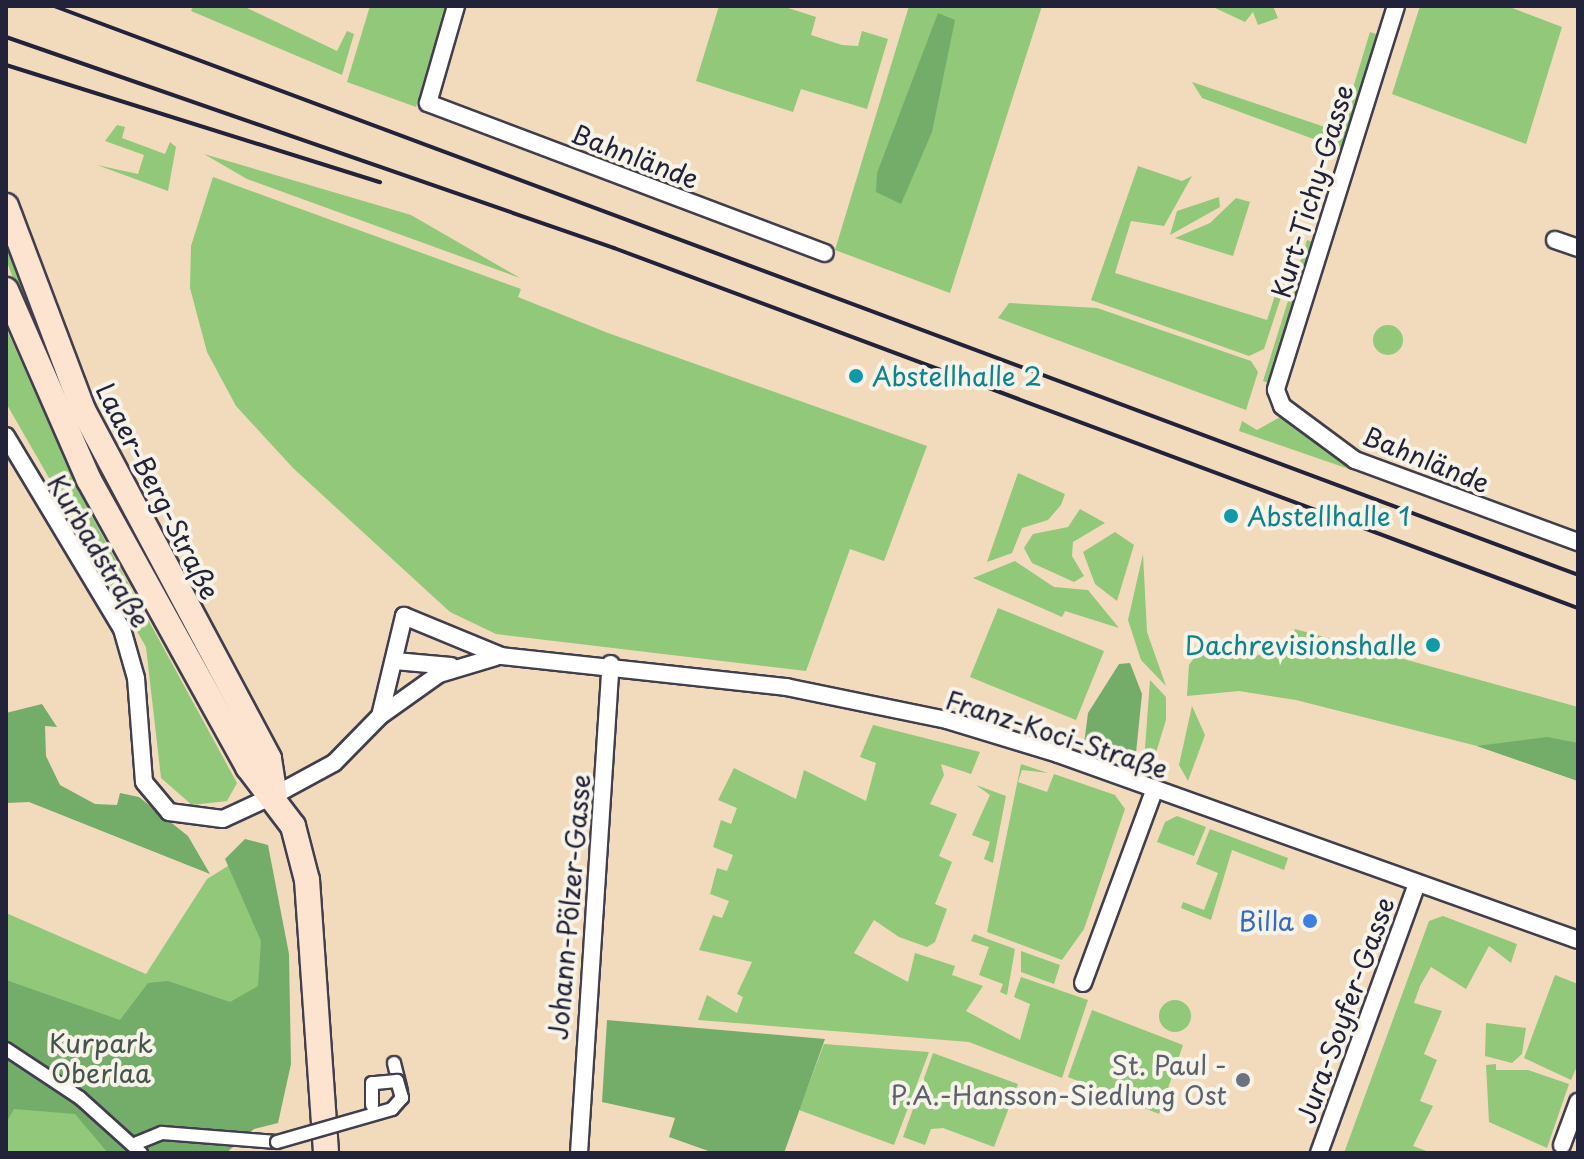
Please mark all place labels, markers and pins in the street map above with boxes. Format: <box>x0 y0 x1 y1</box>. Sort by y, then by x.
place label: Abstellhalle 2 <box>872 360 1043 392</box>
marker: Abstellhalle 2 <box>847 367 865 385</box>
place label: Abstellhalle 1 <box>1247 500 1411 532</box>
marker: Abstellhalle 1 <box>1222 507 1240 525</box>
place label: Dachrevisionshalle <box>1185 629 1417 661</box>
marker: Dachrevisionshalle <box>1424 636 1442 654</box>
place label: Billa <box>1238 905 1294 937</box>
marker: Billa <box>1301 912 1319 930</box>
place label: St. Paul - P.A.-Hansson-Siedlung Ost <box>889 1049 1227 1110</box>
marker: St. Paul - P.A.-Hansson-Siedlung Ost <box>1234 1071 1252 1089</box>

